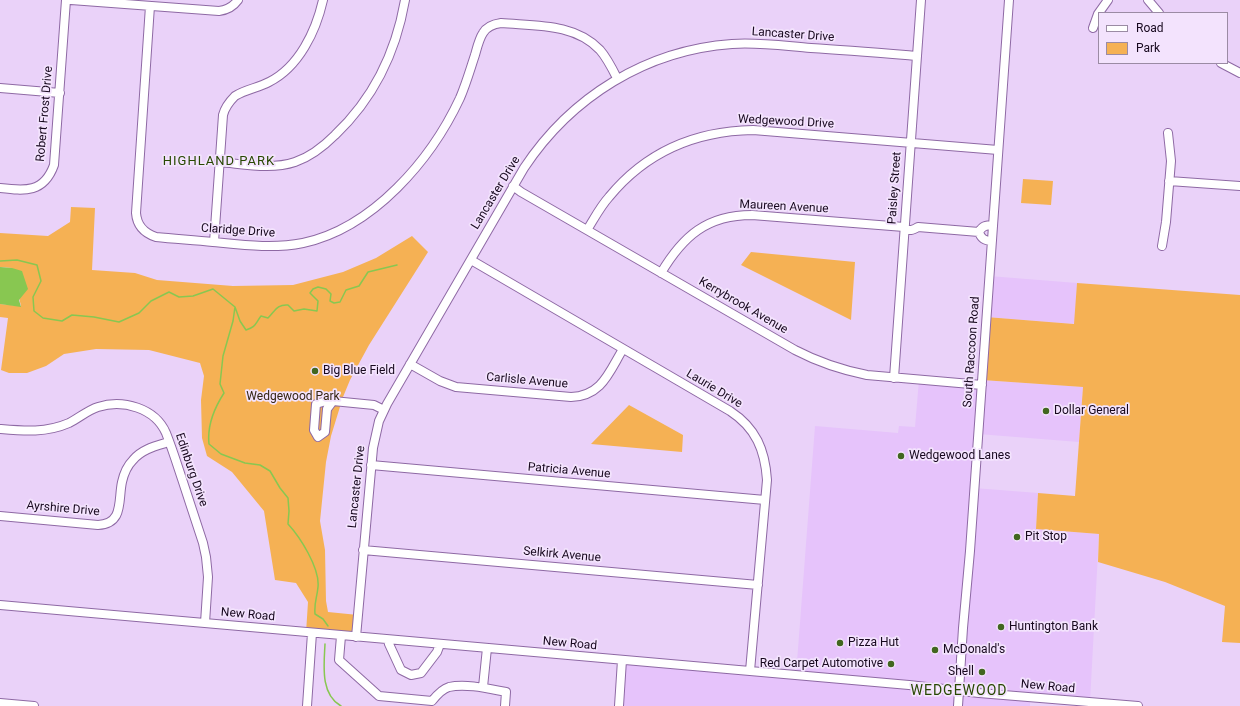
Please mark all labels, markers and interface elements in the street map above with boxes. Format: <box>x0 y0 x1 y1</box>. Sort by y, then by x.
legend <box>1098 12 1228 64</box>
text: Road <box>1136 21 1164 35</box>
street label: Lancaster Drive <box>751 25 835 45</box>
text: Park <box>1136 41 1160 55</box>
street label: Robert Frost Drive <box>34 66 56 162</box>
street label: Wedgewood Drive <box>738 112 834 132</box>
street label: Paisley Street <box>885 151 905 225</box>
district label: HIGHLAND PARK <box>163 154 275 170</box>
street label: Lancaster Drive <box>468 154 524 232</box>
street label: Maureen Avenue <box>739 197 829 217</box>
street label: Claridge Drive <box>201 221 275 241</box>
street label: Kerrybrook Avenue <box>696 275 790 337</box>
street label: South Raccoon Road <box>961 296 983 408</box>
place label: Big Blue Field <box>323 364 395 378</box>
marker: Big Blue Field <box>310 366 320 376</box>
street label: Laurie Drive <box>683 367 745 411</box>
street label: Carlisle Avenue <box>486 370 568 392</box>
park label: Wedgewood Park <box>246 390 340 404</box>
place label: Dollar General <box>1054 404 1129 418</box>
marker: Dollar General <box>1041 406 1051 416</box>
street label: Edinburg Drive <box>172 431 210 509</box>
street label: Lancaster Drive <box>346 445 368 529</box>
place label: Wedgewood Lanes <box>909 449 1010 463</box>
marker: Wedgewood Lanes <box>896 451 906 461</box>
street label: Patricia Avenue <box>527 460 611 482</box>
street label: Ayrshire Drive <box>26 499 100 519</box>
place label: Pit Stop <box>1025 530 1067 544</box>
marker: Pit Stop <box>1012 532 1022 542</box>
street label: Selkirk Avenue <box>523 544 601 566</box>
street label: New Road <box>220 605 276 625</box>
place label: Huntington Bank <box>1009 620 1098 634</box>
marker: Huntington Bank <box>996 622 1006 632</box>
street label: New Road <box>542 634 598 654</box>
place label: Pizza Hut <box>848 636 899 650</box>
marker: Pizza Hut <box>835 638 845 648</box>
place label: McDonald's <box>943 643 1005 657</box>
marker: McDonald's <box>930 645 940 655</box>
place label: Red Carpet Automotive <box>760 657 883 671</box>
marker: Red Carpet Automotive <box>886 659 896 669</box>
place label: Shell <box>948 665 974 679</box>
marker: Shell <box>977 667 987 677</box>
street label: New Road <box>1020 677 1076 697</box>
district label: WEDGEWOOD <box>911 683 1007 699</box>

